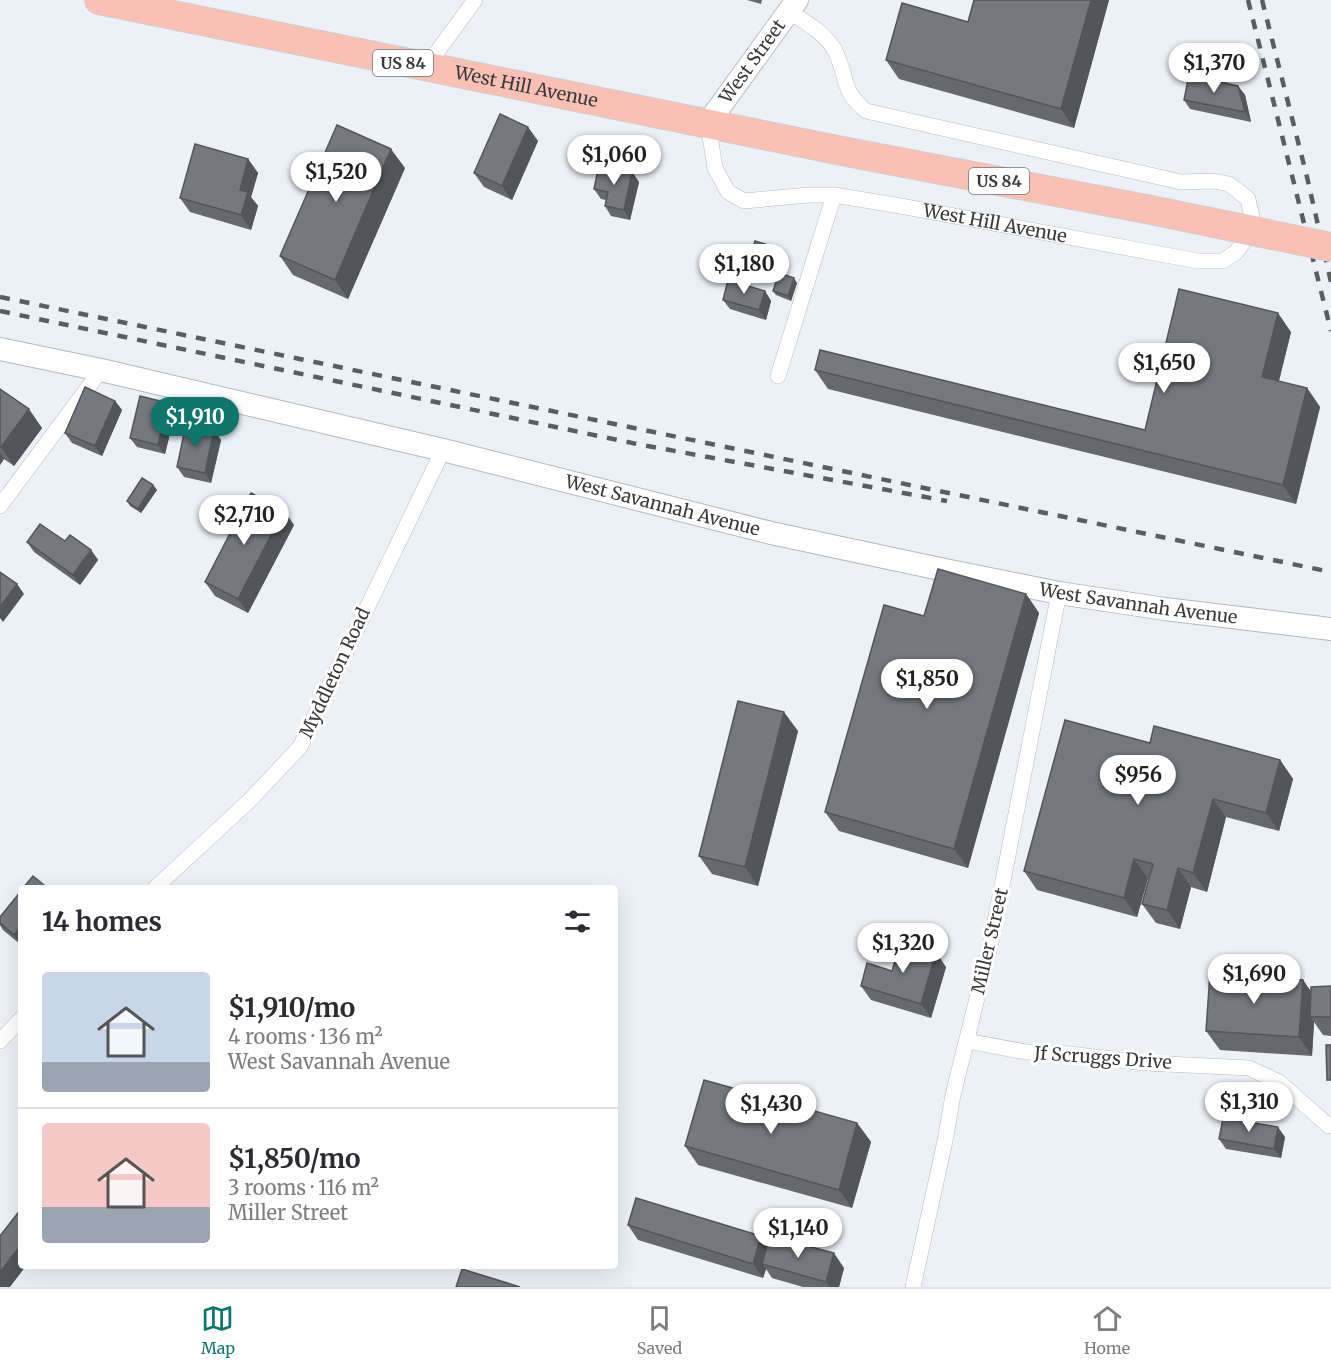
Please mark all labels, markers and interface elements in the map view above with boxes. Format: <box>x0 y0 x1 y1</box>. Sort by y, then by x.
street label: West Street <box>713 15 790 109</box>
pin: $1,370 <box>1165 43 1263 94</box>
road number: US 84 <box>373 50 433 76</box>
text: $1,370 <box>1182 50 1246 75</box>
street label: West Hill Avenue <box>452 60 600 112</box>
pin: $1,060 <box>565 135 663 186</box>
text: $1,060 <box>581 142 647 167</box>
pin: $1,520 <box>287 152 385 203</box>
text: $1,520 <box>304 159 368 184</box>
road number: US 84 <box>969 168 1029 194</box>
street label: West Hill Avenue <box>920 198 1069 248</box>
pin: $1,180 <box>695 244 793 295</box>
text: $1,180 <box>713 251 775 276</box>
pin: $1,650 <box>1115 343 1213 394</box>
text: $1,650 <box>1132 350 1196 375</box>
pin: $1,910 <box>146 397 244 448</box>
text: $1,910 <box>165 404 225 429</box>
street label: West Savannah Avenue <box>562 469 763 541</box>
pin: $2,710 <box>195 495 293 546</box>
text: $2,710 <box>213 502 275 527</box>
street label: West Savannah Avenue <box>1036 577 1239 629</box>
street label: Myddleton Road <box>294 604 375 742</box>
pin: $1,850 <box>878 659 976 710</box>
text: $1,850 <box>895 666 959 691</box>
pin: $956 <box>1102 755 1174 806</box>
text: $956 <box>1114 762 1162 787</box>
street label: Miller Street <box>966 886 1013 996</box>
text: 14 homes <box>42 905 162 938</box>
icon: filters <box>561 905 594 938</box>
pin: $1,320 <box>854 923 952 974</box>
text: $1,320 <box>871 930 935 955</box>
pin: $1,690 <box>1205 954 1303 1005</box>
text: $1,690 <box>1222 961 1286 986</box>
text: $1,910/mo <box>228 991 355 1024</box>
icon: home <box>90 996 162 1068</box>
text: 4 rooms · 136 m² <box>228 1024 383 1049</box>
street label: Jf Scruggs Drive <box>1032 1041 1173 1074</box>
text: West Savannah Avenue <box>228 1049 450 1074</box>
pin: $1,310 <box>1200 1082 1298 1133</box>
pin: $1,430 <box>722 1084 820 1135</box>
text: $1,310 <box>1219 1089 1279 1114</box>
text: $1,430 <box>739 1091 803 1116</box>
text: $1,850/mo <box>228 1142 361 1175</box>
icon: home <box>90 1147 162 1219</box>
text: 3 rooms · 116 m² <box>228 1175 379 1200</box>
text: Miller Street <box>228 1200 348 1225</box>
pin: $1,140 <box>749 1208 847 1259</box>
text: $1,140 <box>767 1215 829 1240</box>
tab: Map <box>201 1302 235 1358</box>
tab: Saved <box>637 1302 682 1358</box>
tab: Home <box>1084 1302 1130 1358</box>

